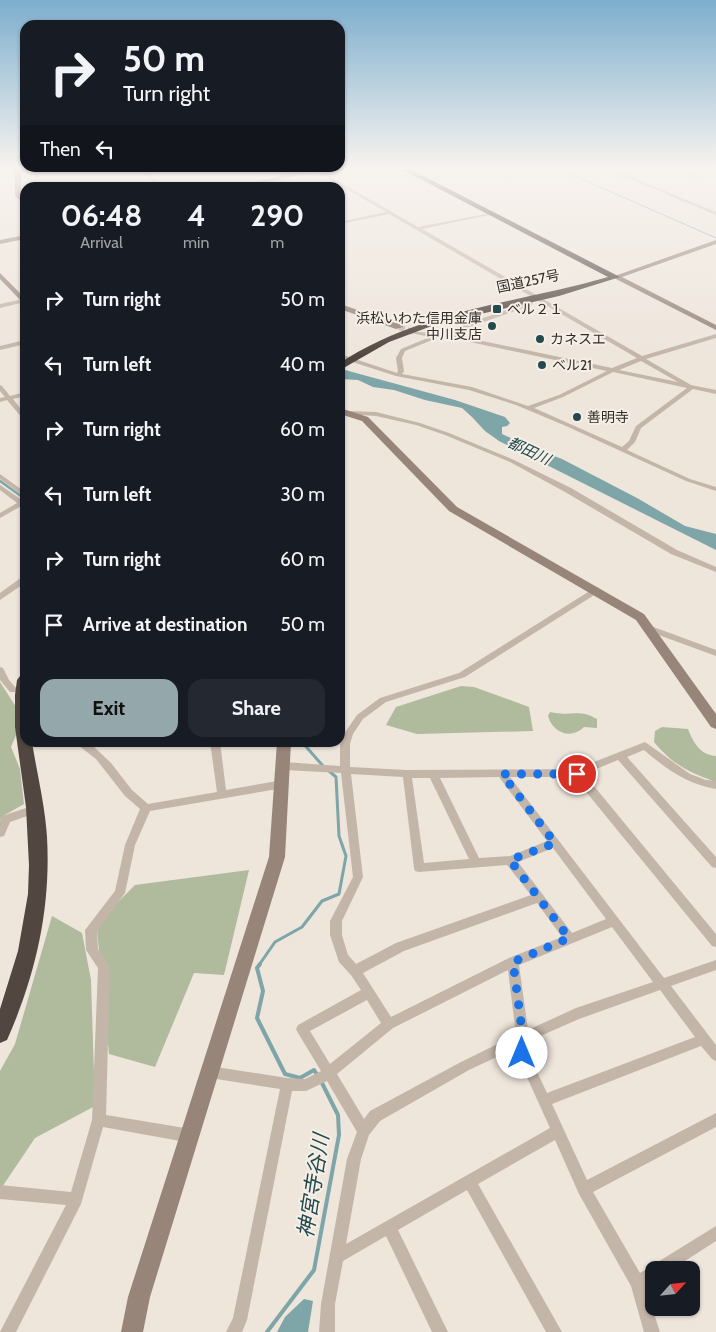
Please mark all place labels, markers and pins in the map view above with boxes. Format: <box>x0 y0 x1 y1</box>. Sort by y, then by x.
place label: ベル２１ <box>507 300 563 318</box>
marker: ベル２１ <box>491 303 503 315</box>
place label: 浜松いわた信用金庫 中川支店 <box>356 309 482 343</box>
marker: 浜松いわた信用金庫 中川支店 <box>486 320 498 332</box>
place label: カネスエ <box>550 330 606 348</box>
marker: カネスエ <box>534 333 546 345</box>
place label: ベル21 <box>552 356 592 374</box>
marker: ベル21 <box>536 359 548 371</box>
place label: 善明寺 <box>587 408 629 426</box>
marker: 善明寺 <box>571 411 583 423</box>
pin <box>556 753 598 795</box>

